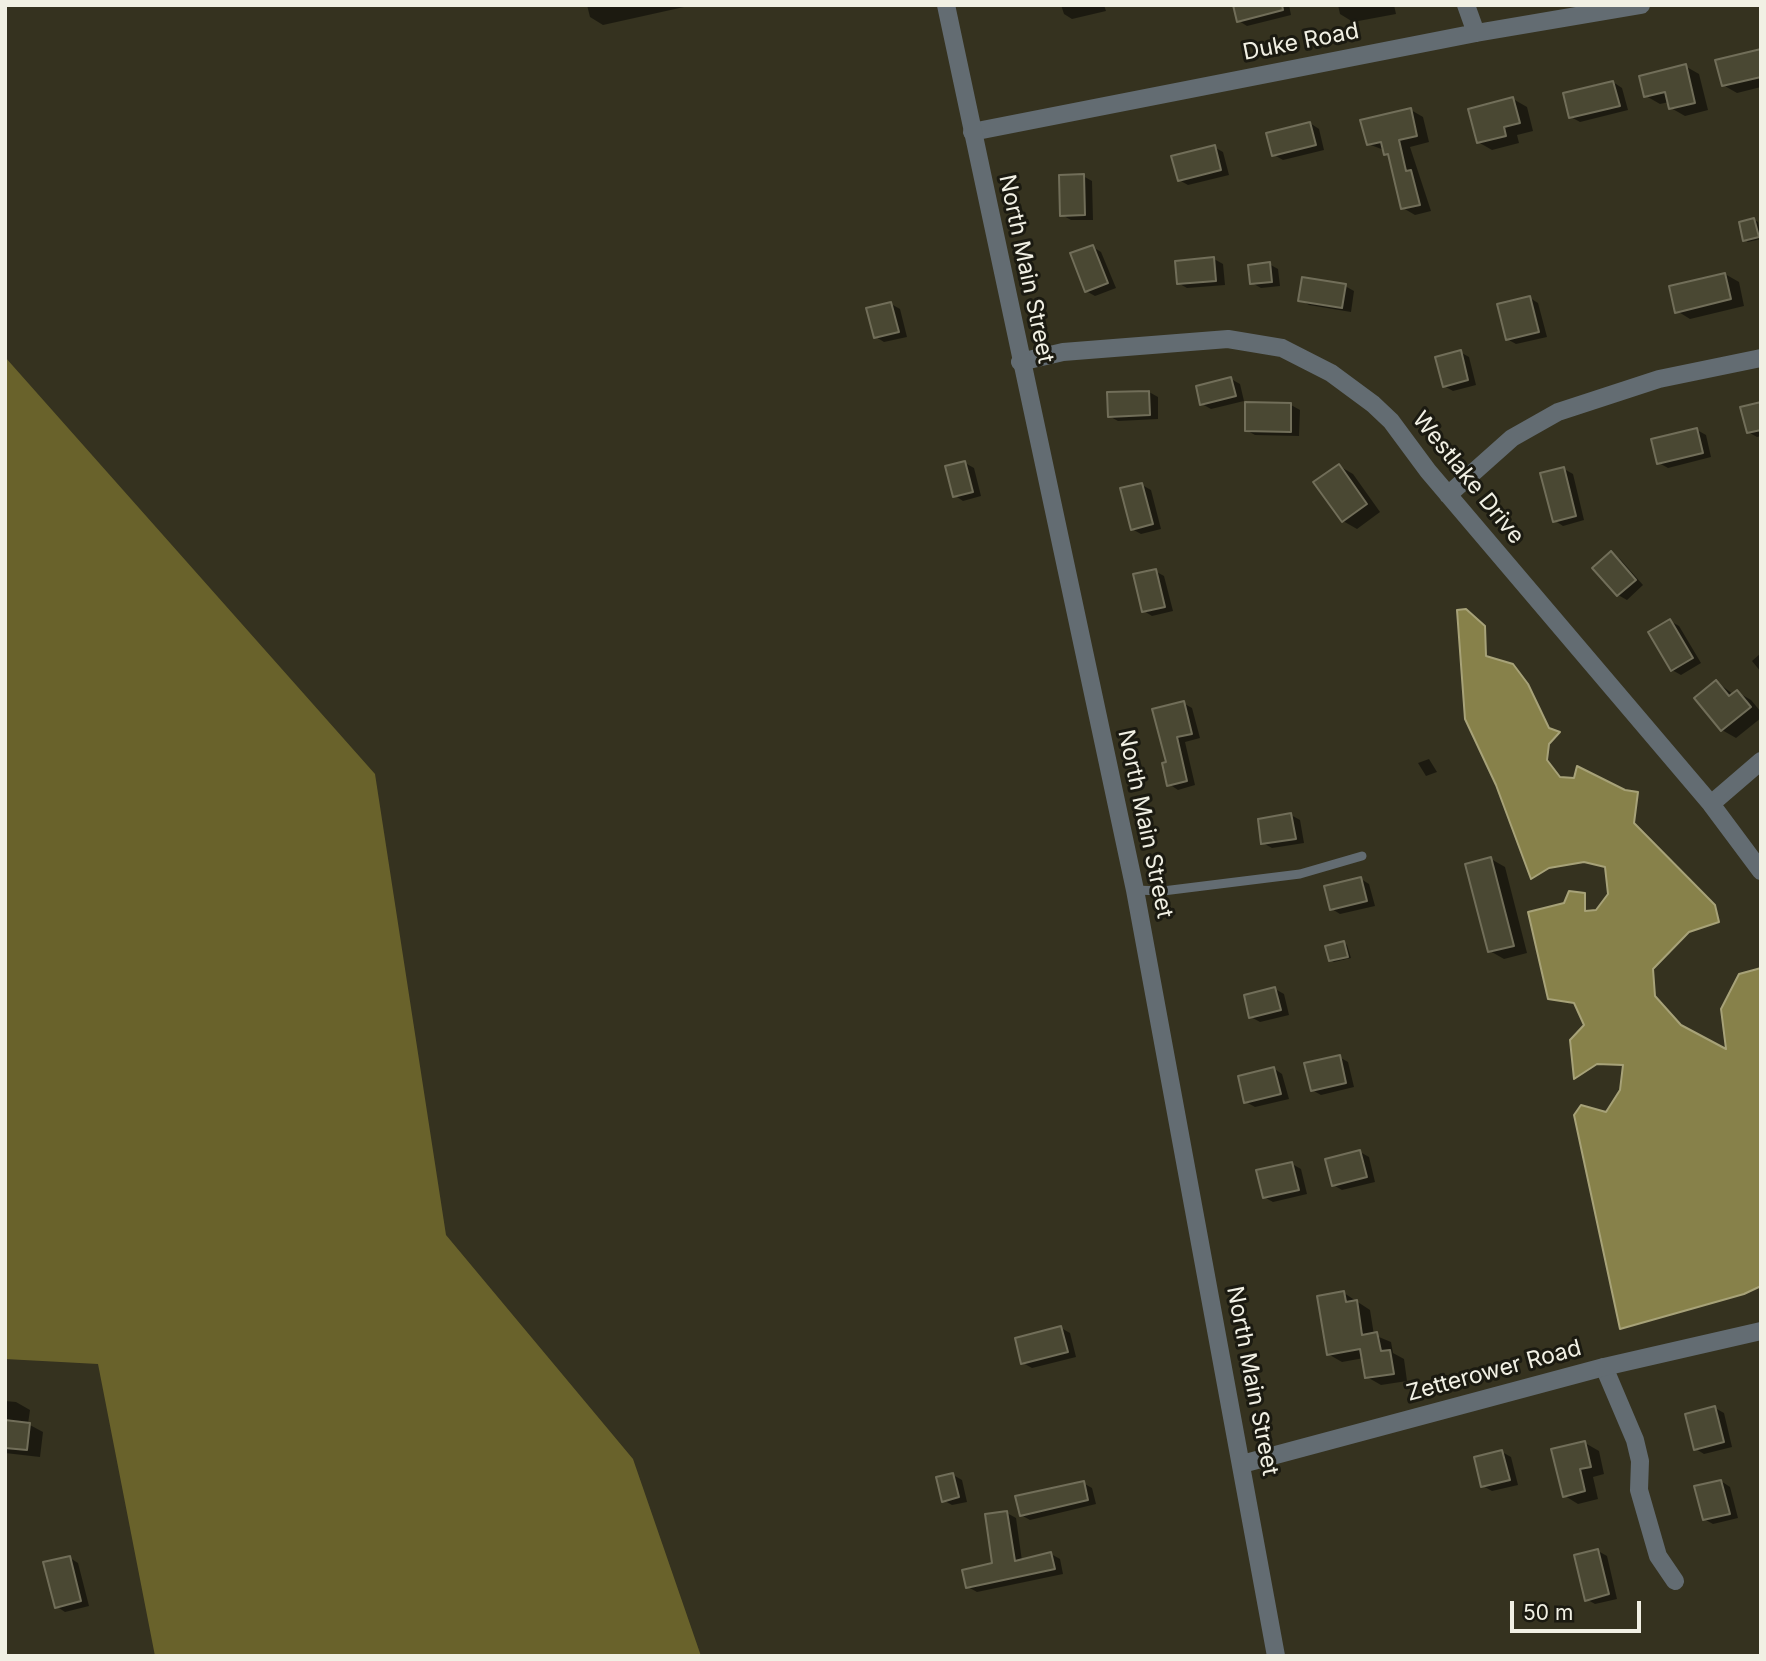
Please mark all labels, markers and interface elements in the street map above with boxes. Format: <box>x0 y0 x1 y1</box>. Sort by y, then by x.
street label: Duke Road <box>1241 17 1361 67</box>
street label: North Main Street <box>993 172 1059 366</box>
street label: Westlake Drive <box>1406 406 1530 550</box>
street label: North Main Street <box>1112 727 1178 921</box>
street label: North Main Street <box>1220 1284 1284 1478</box>
street label: Zetterower Road <box>1404 1334 1584 1408</box>
scale bar <box>1514 1588 1645 1632</box>
text: 50 m <box>1523 1600 1573 1625</box>

